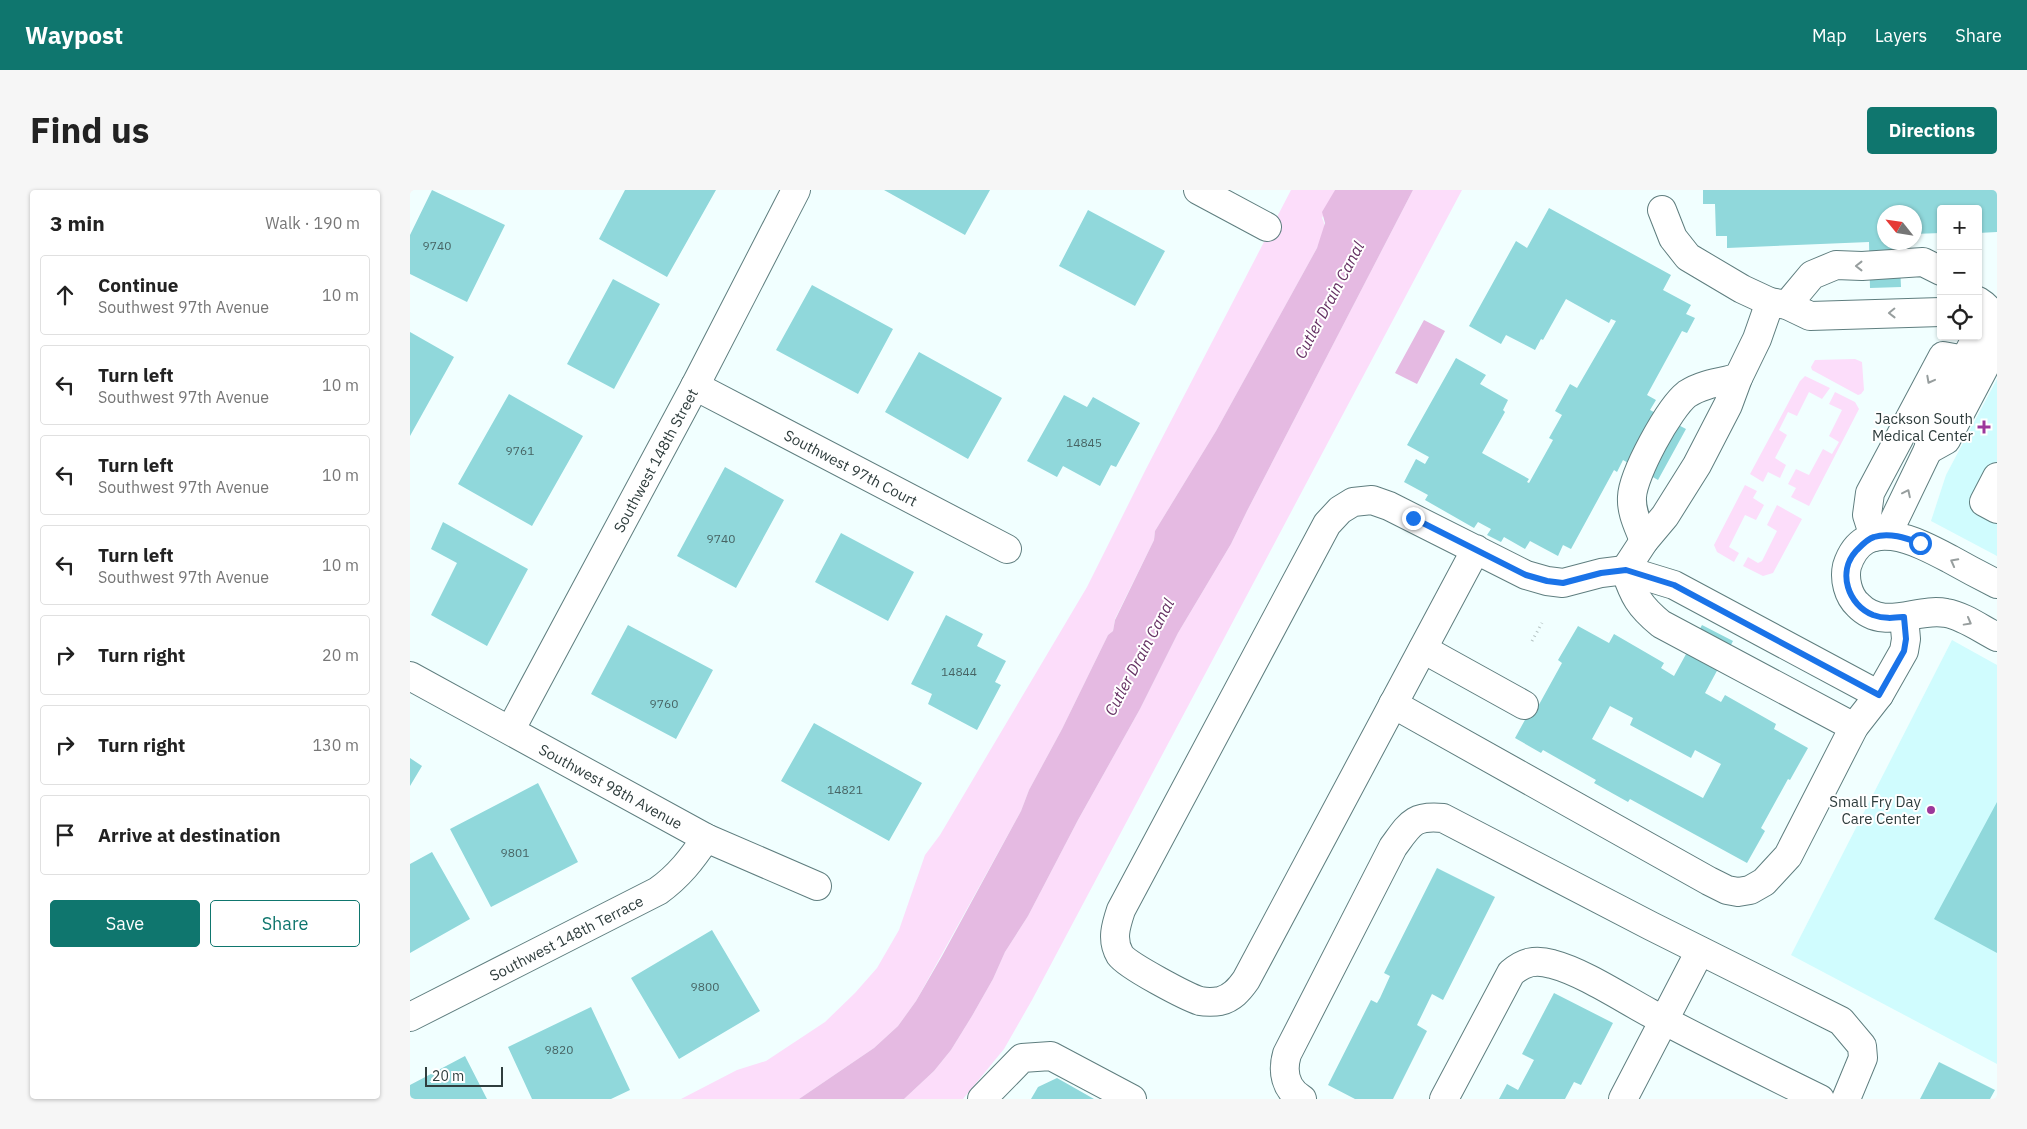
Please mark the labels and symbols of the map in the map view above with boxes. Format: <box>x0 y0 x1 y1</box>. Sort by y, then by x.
north arrow <box>1877 205 1922 250</box>
water label: Cutler Drain Canal <box>1290 237 1369 362</box>
house number: 9740 <box>423 238 451 253</box>
one-way arrow <box>1855 261 1863 271</box>
one-way arrow <box>1888 308 1896 318</box>
one-way arrow <box>1927 375 1937 384</box>
street label: Southwest 148th Street <box>609 385 702 536</box>
place label: Jackson South Medical Center <box>1872 409 1973 445</box>
marker: Jackson South Medical Center <box>1977 420 1991 434</box>
street label: Southwest 97th Court <box>781 425 921 510</box>
house number: 14845 <box>1066 435 1102 450</box>
house number: 9761 <box>506 443 534 458</box>
one-way arrow <box>1901 489 1911 498</box>
route end <box>1402 507 1425 530</box>
house number: 9740 <box>707 531 735 546</box>
route start <box>1909 532 1932 555</box>
one-way arrow <box>1950 558 1959 568</box>
water label: Cutler Drain Canal <box>1100 594 1179 719</box>
one-way arrow <box>1963 615 1972 625</box>
house number: 14844 <box>941 664 977 679</box>
house number: 9760 <box>650 696 678 711</box>
street label: Southwest 98th Avenue <box>536 739 686 833</box>
house number: 14821 <box>827 782 863 797</box>
place label: Small Fry Day Care Center <box>1829 792 1922 828</box>
marker: Small Fry Day Care Center <box>1925 804 1937 816</box>
house number: 9801 <box>501 845 529 860</box>
street label: Southwest 148th Terrace <box>486 891 646 985</box>
house number: 9800 <box>691 979 719 994</box>
house number: 9820 <box>545 1042 573 1057</box>
scale bar <box>425 1064 502 1087</box>

